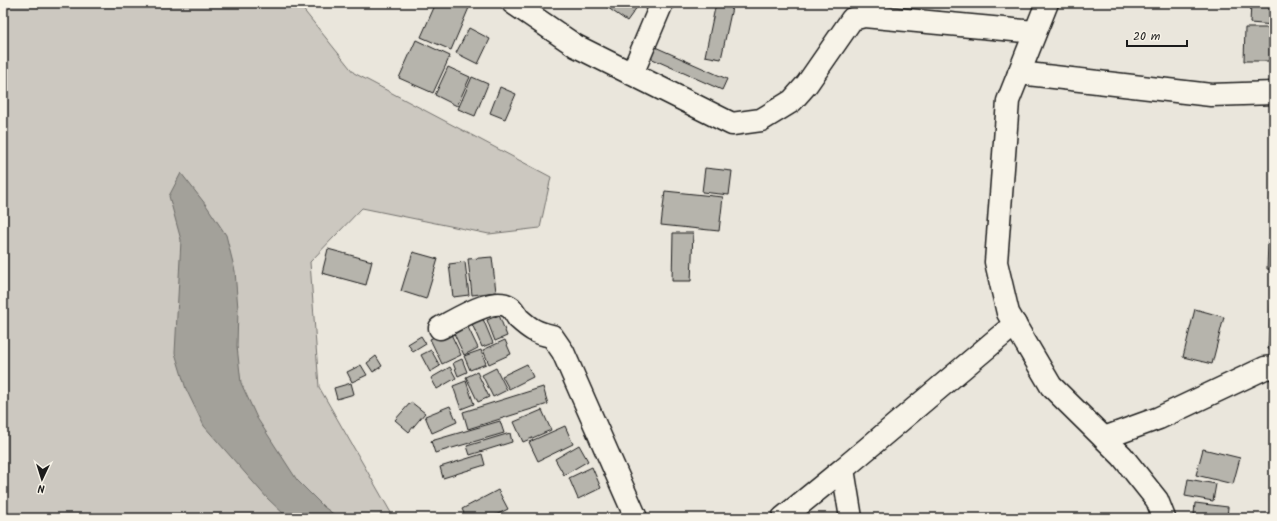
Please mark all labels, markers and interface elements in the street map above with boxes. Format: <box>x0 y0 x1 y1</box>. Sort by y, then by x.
scale bar <box>1127 22 1187 48</box>
text: 20 m <box>1133 27 1161 46</box>
north arrow <box>22 459 62 499</box>
text: N <box>37 479 45 497</box>

